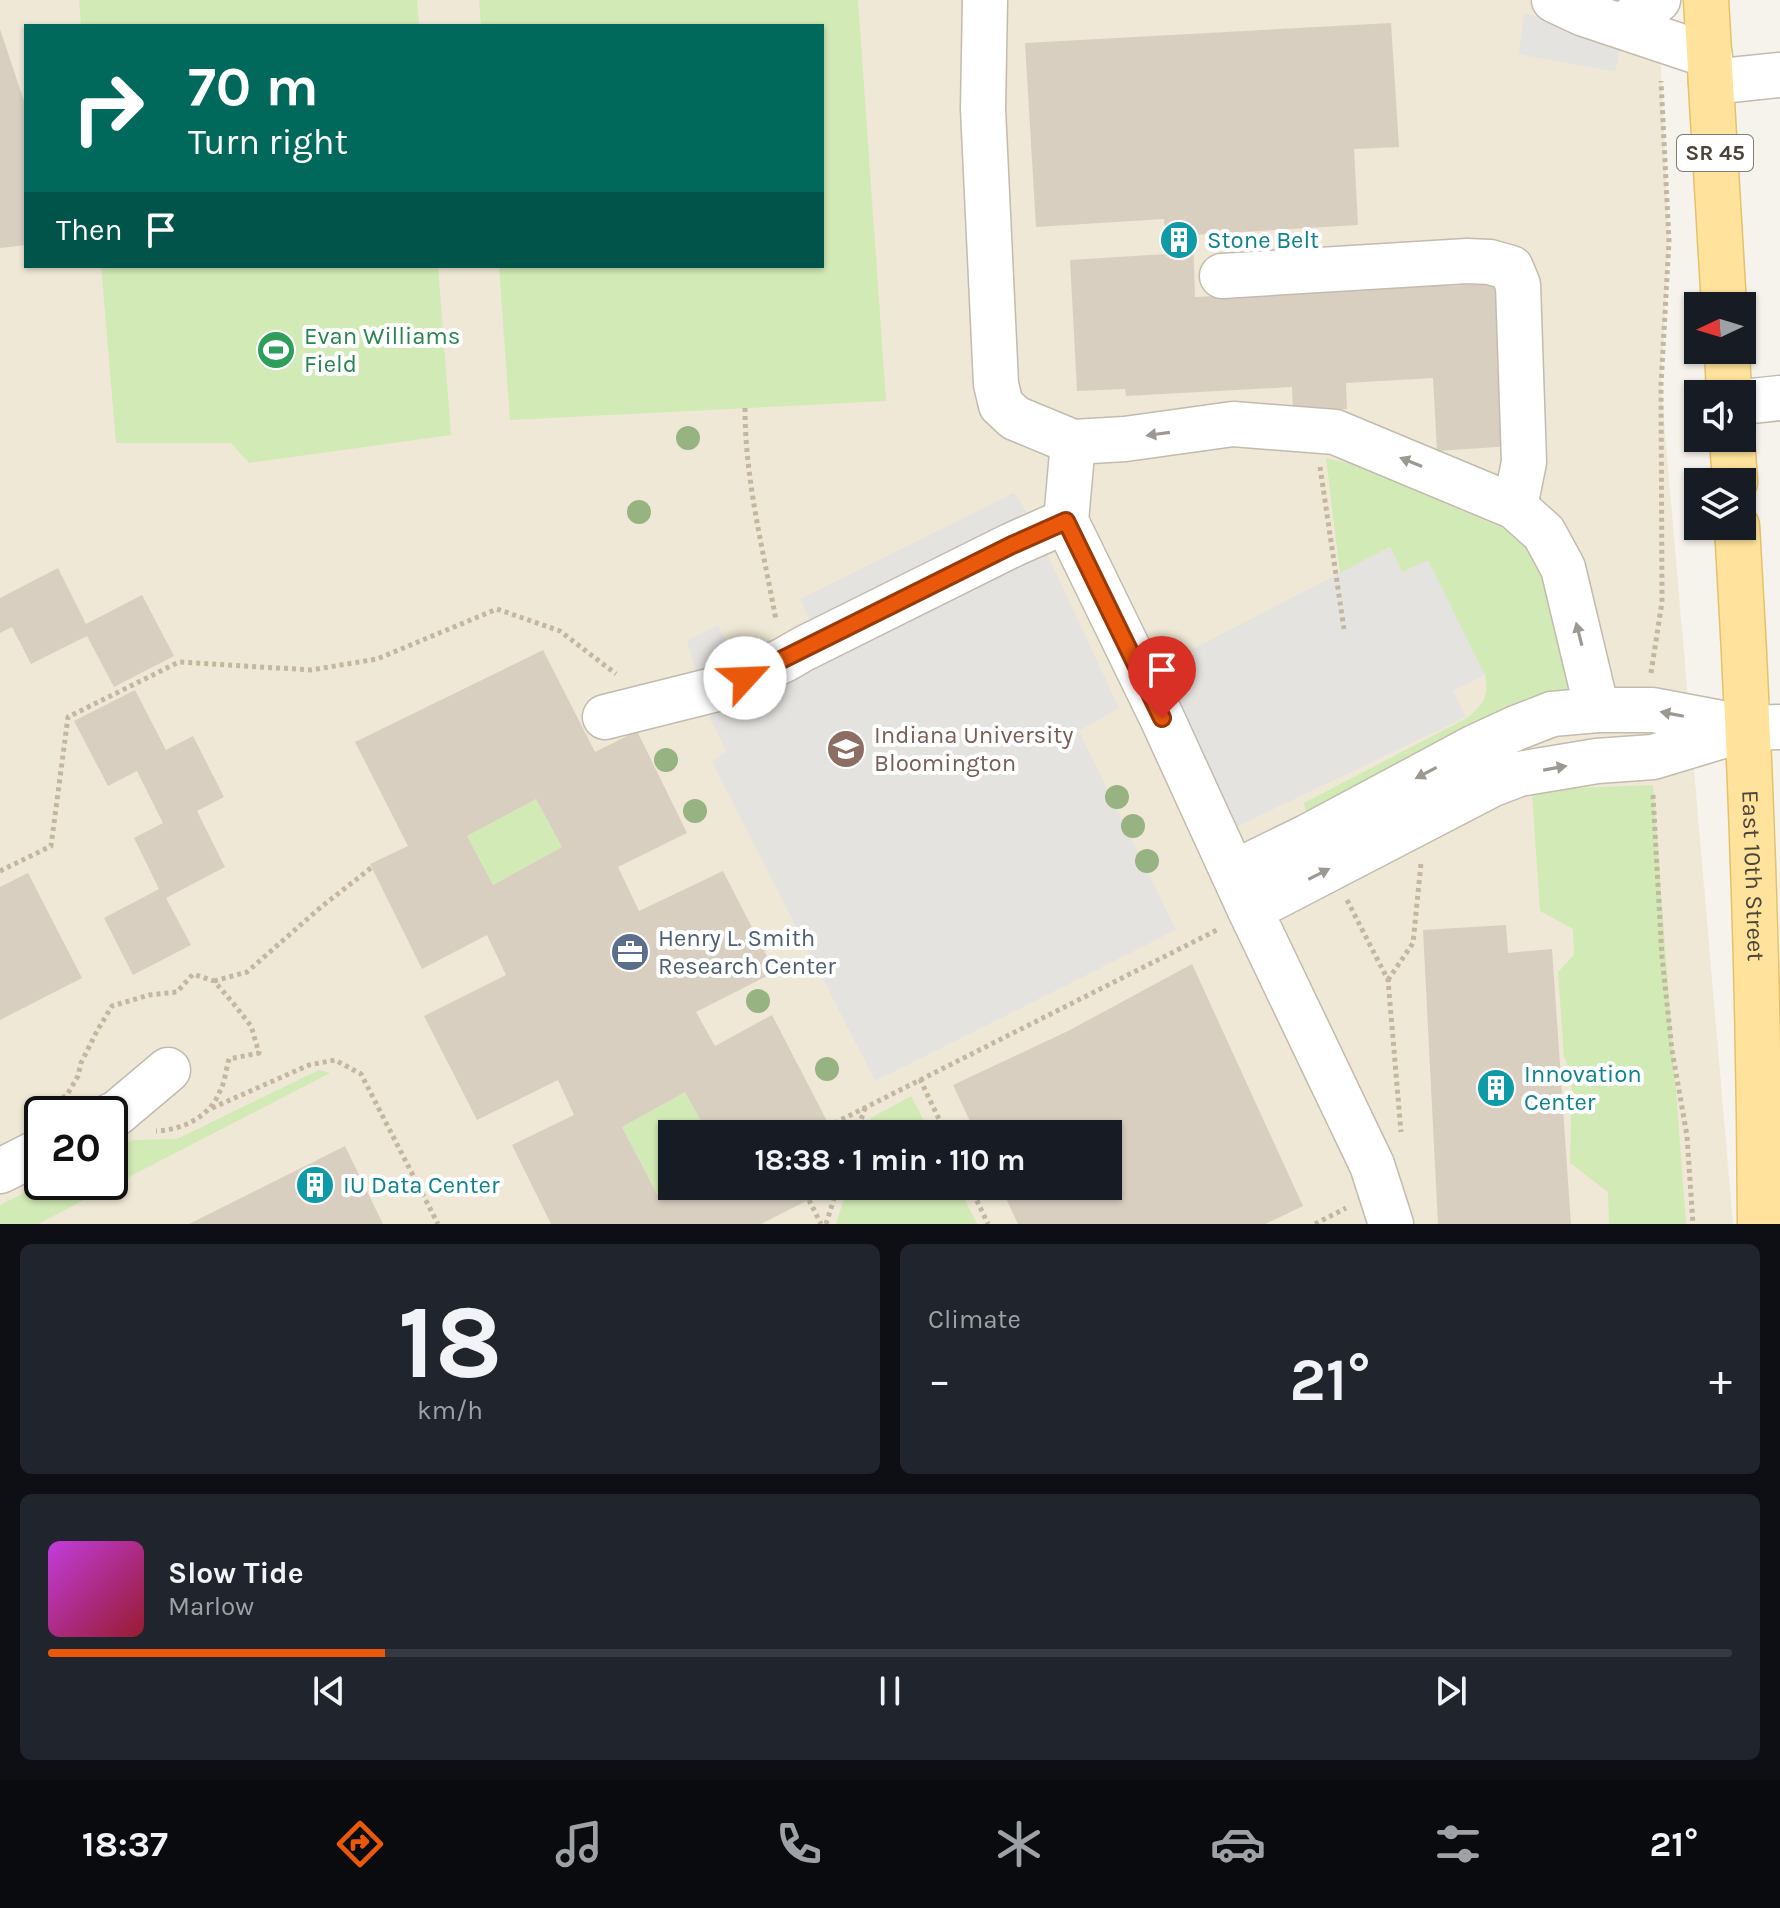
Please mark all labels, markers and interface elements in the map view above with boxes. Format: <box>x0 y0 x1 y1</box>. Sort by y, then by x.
text: 70 m <box>188 54 319 119</box>
icon: right <box>56 56 160 160</box>
text: Turn right <box>188 121 348 163</box>
road number: SR 45 <box>1677 135 1753 171</box>
icon: arrive <box>139 208 183 252</box>
text: Then <box>56 212 123 248</box>
building icon: Stone Belt <box>1158 219 1200 261</box>
place label: Stone Belt <box>1207 226 1319 254</box>
north arrow <box>1684 292 1756 364</box>
map controls <box>1684 292 1756 540</box>
place label: Evan Williams Field <box>304 322 460 378</box>
sports icon: Evan Williams Field <box>255 329 297 371</box>
button: sound <box>1684 380 1756 452</box>
one-way arrow <box>1145 428 1170 441</box>
one-way arrow <box>1399 455 1423 468</box>
button: layers <box>1684 468 1756 540</box>
one-way arrow <box>1572 621 1585 646</box>
position arrow <box>703 636 787 720</box>
pin <box>1128 636 1196 718</box>
icon: arrive <box>1140 648 1184 692</box>
one-way arrow <box>1659 708 1684 720</box>
place label: Indiana University Bloomington <box>874 721 1074 777</box>
school or university icon: Indiana University Bloomington <box>825 728 867 770</box>
one-way arrow <box>1543 761 1568 773</box>
one-way arrow <box>1415 766 1437 780</box>
street label: East 10th Street <box>1736 789 1770 962</box>
one-way arrow <box>1308 868 1331 881</box>
place label: Henry L. Smith Research Center <box>658 924 836 980</box>
office icon: Henry L. Smith Research Center <box>609 931 651 973</box>
place label: Innovation Center <box>1524 1060 1642 1116</box>
building icon: Innovation Center <box>1475 1067 1517 1109</box>
speed limit sign: 20 <box>24 1096 128 1200</box>
text: 18:38 · 1 min · 110 m <box>754 1142 1026 1178</box>
building icon: IU Data Center <box>294 1164 336 1206</box>
place label: IU Data Center <box>343 1171 500 1199</box>
text: 18 <box>398 1282 502 1403</box>
text: Climate <box>928 1304 1021 1335</box>
text: 21° <box>1290 1345 1371 1415</box>
text: − <box>928 1355 951 1406</box>
text: + <box>1709 1355 1732 1406</box>
text: km/h <box>417 1395 483 1426</box>
text: Slow Tide <box>168 1555 304 1591</box>
text: Marlow <box>168 1591 254 1622</box>
icon: previous <box>307 1669 351 1713</box>
icon: pause <box>868 1669 912 1713</box>
icon: next <box>1429 1669 1473 1713</box>
icon: directions <box>332 1816 388 1872</box>
icon: music <box>551 1816 607 1872</box>
icon: phone <box>771 1816 827 1872</box>
icon: climate <box>991 1816 1047 1872</box>
icon: car <box>1210 1816 1266 1872</box>
icon: filters <box>1430 1816 1486 1872</box>
text: 18:37 <box>82 1823 168 1865</box>
text: 21° <box>1650 1823 1698 1865</box>

